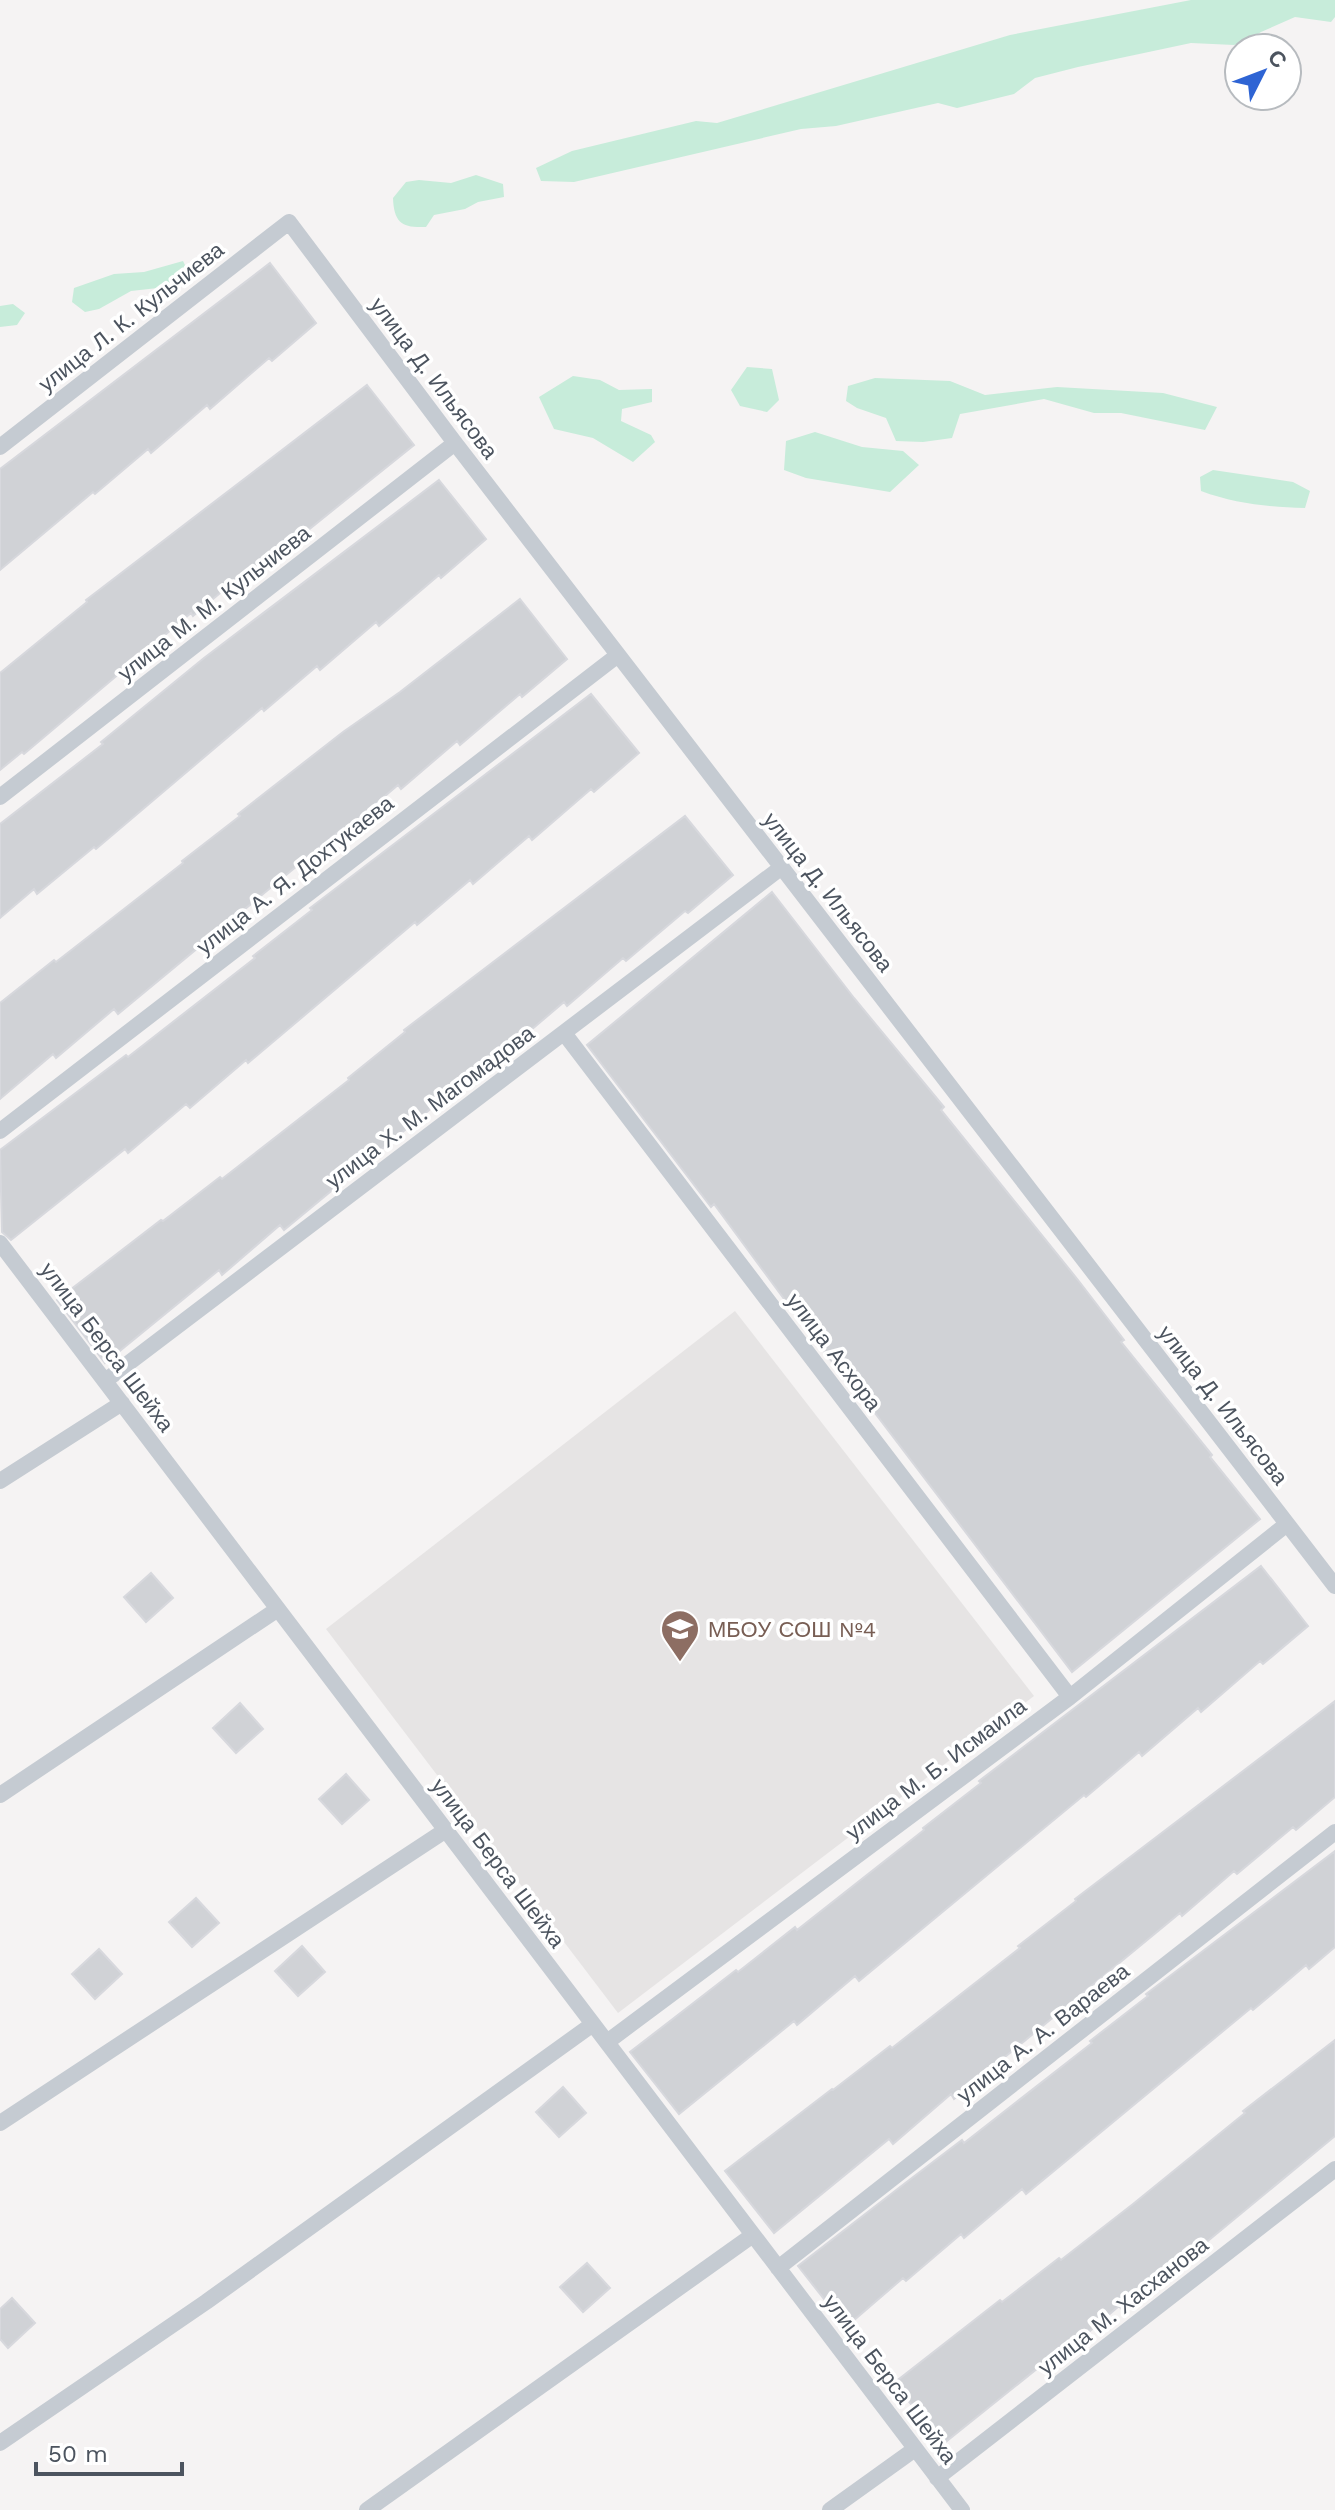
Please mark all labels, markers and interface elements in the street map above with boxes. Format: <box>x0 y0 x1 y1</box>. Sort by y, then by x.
north arrow <box>1223 32 1303 112</box>
text: С <box>1263 45 1292 73</box>
street label: улица Л. К. Кульчиева <box>34 237 229 397</box>
street label: улица Д. Ильясова <box>365 292 503 464</box>
street label: улица М. М. Кульчиева <box>113 520 316 686</box>
street label: улица А. Я. Дохтукаева <box>192 790 399 960</box>
street label: улица Д. Ильясова <box>758 807 898 977</box>
street label: улица Х. М. Магомадова <box>321 1020 540 1194</box>
street label: улица Берса Шейха <box>35 1257 179 1437</box>
street label: улица Асхора <box>782 1288 887 1416</box>
street label: улица Д. Ильясова <box>1153 1320 1293 1490</box>
school or university icon: МБОУ СОШ №4 <box>659 1608 701 1663</box>
place label: МБОУ СОШ №4 <box>708 1617 876 1642</box>
street label: улица М. Б. Исмаила <box>841 1693 1032 1845</box>
street label: улица Берса Шейха <box>426 1773 570 1953</box>
street label: улица А. А. Вараева <box>952 1958 1135 2108</box>
street label: улица М. Хасханова <box>1033 2231 1213 2380</box>
street label: улица Берса Шейха <box>818 2289 962 2469</box>
scale bar <box>36 2426 182 2476</box>
text: 50 m <box>48 2440 108 2468</box>

